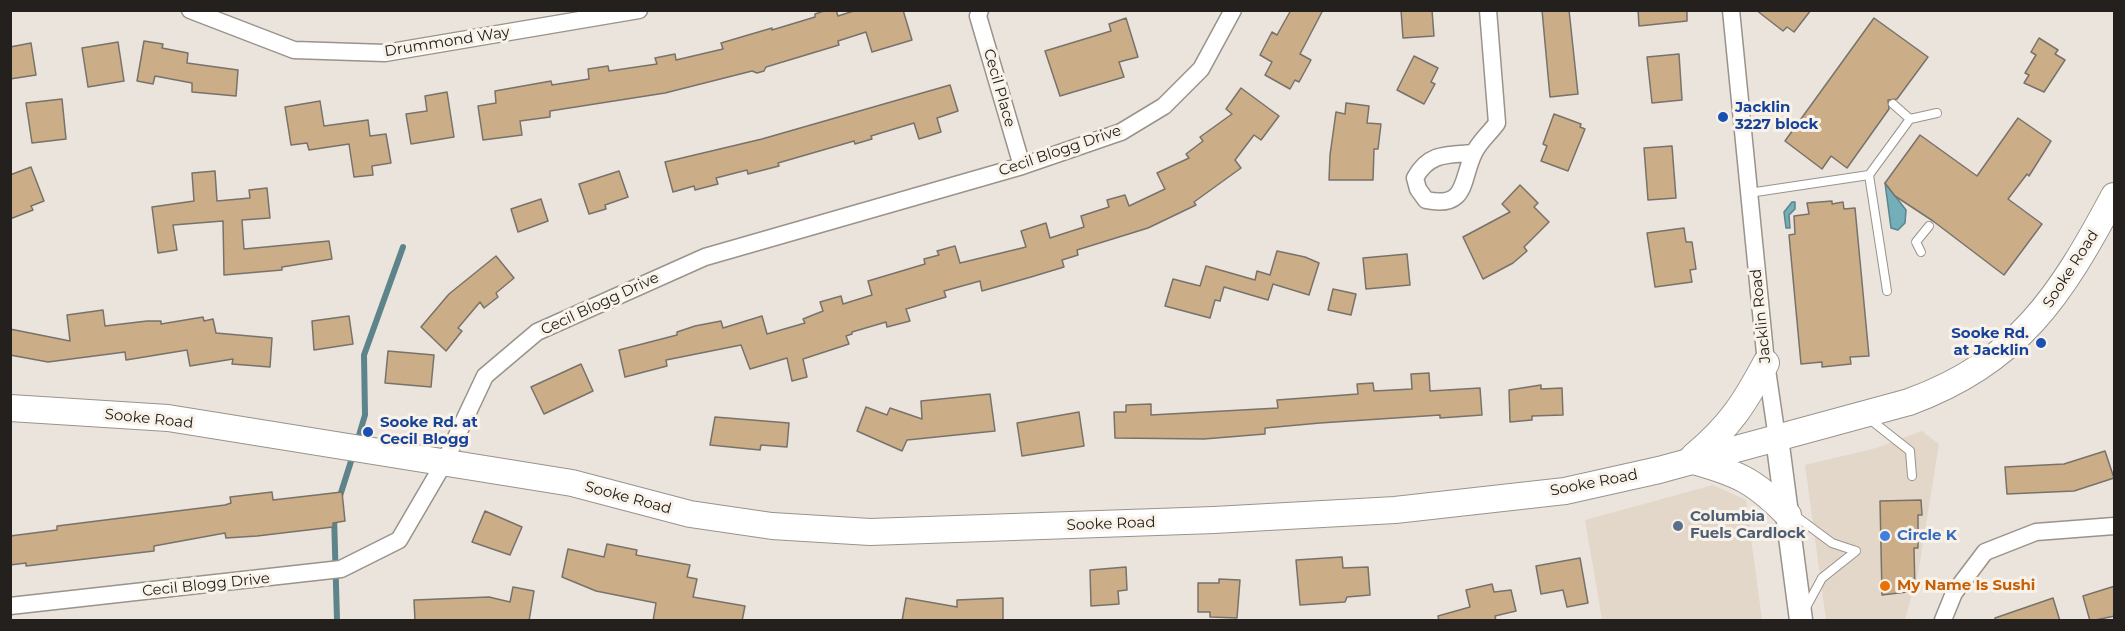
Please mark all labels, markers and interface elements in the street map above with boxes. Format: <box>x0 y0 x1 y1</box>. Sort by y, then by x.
street label: Drummond Way <box>383 23 511 61</box>
street label: Cecil Place <box>979 47 1019 129</box>
place label: Jacklin 3227 block <box>1735 99 1818 134</box>
marker: Jacklin 3227 block <box>1716 110 1730 124</box>
street label: Cecil Blogg Drive <box>996 122 1124 180</box>
street label: Sooke Road <box>2039 227 2103 311</box>
street label: Jacklin Road <box>1747 268 1775 364</box>
street label: Cecil Blogg Drive <box>538 269 662 339</box>
place label: Sooke Rd. at Jacklin <box>1951 325 2029 360</box>
marker: Sooke Rd. at Jacklin <box>2034 336 2048 350</box>
street label: Sooke Road <box>104 405 194 433</box>
place label: Sooke Rd. at Cecil Blogg <box>380 414 478 449</box>
marker: Sooke Rd. at Cecil Blogg <box>361 425 375 439</box>
street label: Sooke Road <box>1549 466 1639 500</box>
street label: Sooke Road <box>583 478 673 518</box>
place label: Columbia Fuels Cardlock <box>1690 508 1806 543</box>
street label: Sooke Road <box>1066 513 1156 535</box>
marker: Columbia Fuels Cardlock <box>1671 519 1685 533</box>
place label: Circle K <box>1897 527 1957 545</box>
marker: Circle K <box>1878 529 1892 543</box>
street label: Cecil Blogg Drive <box>141 569 271 601</box>
place label: My Name Is Sushi <box>1897 577 2035 595</box>
marker: My Name Is Sushi <box>1878 579 1892 593</box>

